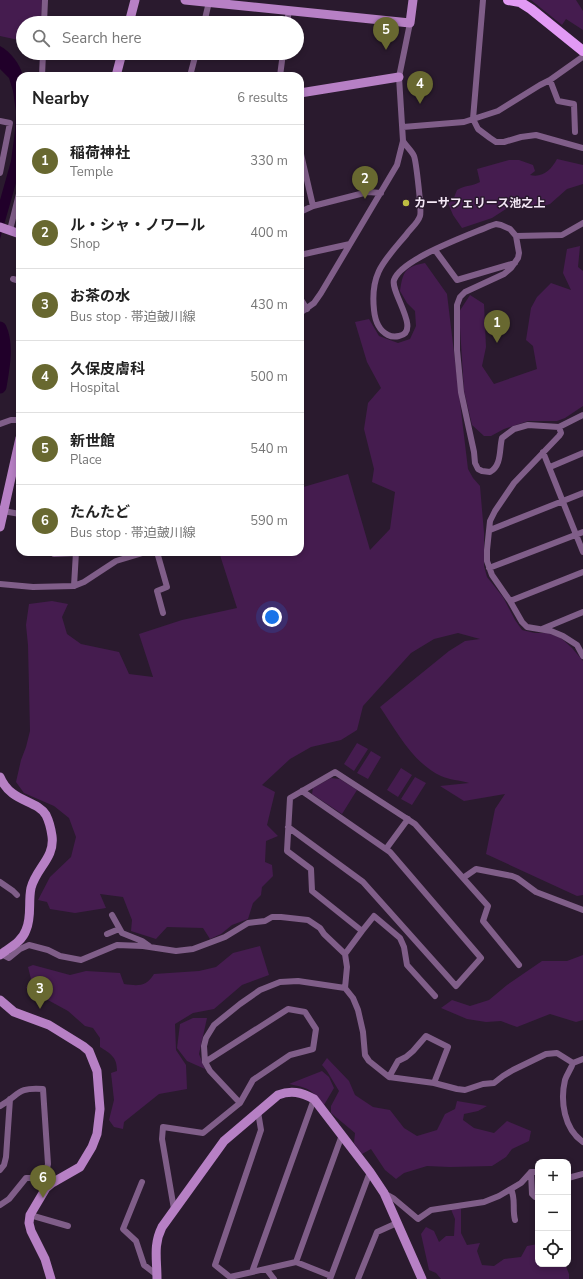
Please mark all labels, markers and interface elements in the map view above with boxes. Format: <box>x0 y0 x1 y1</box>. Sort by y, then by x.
search box <box>16 16 304 60</box>
pin: 5 <box>373 17 399 50</box>
icon: search <box>30 27 52 49</box>
text: Search here <box>62 28 142 48</box>
pin: 4 <box>407 71 433 104</box>
text: Nearby <box>32 87 89 110</box>
text: 6 results <box>237 89 288 107</box>
text: 稲荷神社 <box>70 143 130 163</box>
text: 1 <box>41 152 49 170</box>
text: 330 m <box>250 152 288 170</box>
text: Temple <box>70 163 113 181</box>
pin: 2 <box>352 166 378 199</box>
place label: カーサフェリース池之上 <box>414 195 545 211</box>
marker: カーサフェリース池之上 <box>401 198 411 208</box>
text: ル・シャ・ノワール <box>70 215 205 235</box>
text: 2 <box>41 224 49 242</box>
text: 400 m <box>250 224 288 242</box>
text: Shop <box>70 235 100 253</box>
text: お茶の水 <box>70 286 130 306</box>
text: 3 <box>41 296 49 314</box>
text: 430 m <box>250 296 288 314</box>
text: Bus stop · 帯迫皷川線 <box>70 308 196 326</box>
pin: 1 <box>484 310 510 343</box>
text: 久保皮膚科 <box>70 359 145 379</box>
text: 4 <box>41 368 49 386</box>
text: 500 m <box>250 368 288 386</box>
text: Hospital <box>70 379 119 397</box>
text: 新世館 <box>70 431 115 451</box>
text: 5 <box>41 440 49 458</box>
text: 540 m <box>250 440 288 458</box>
text: Place <box>70 451 102 469</box>
text: たんたど <box>70 502 130 522</box>
text: 6 <box>41 512 49 530</box>
text: 590 m <box>250 512 288 530</box>
text: Bus stop · 帯迫皷川線 <box>70 524 196 542</box>
your location <box>262 607 282 627</box>
pin: 3 <box>27 976 53 1009</box>
map controls <box>535 1159 571 1267</box>
button: + <box>535 1159 571 1195</box>
pin: 6 <box>30 1165 56 1198</box>
button: − <box>535 1195 571 1231</box>
button: locate <box>535 1231 571 1267</box>

